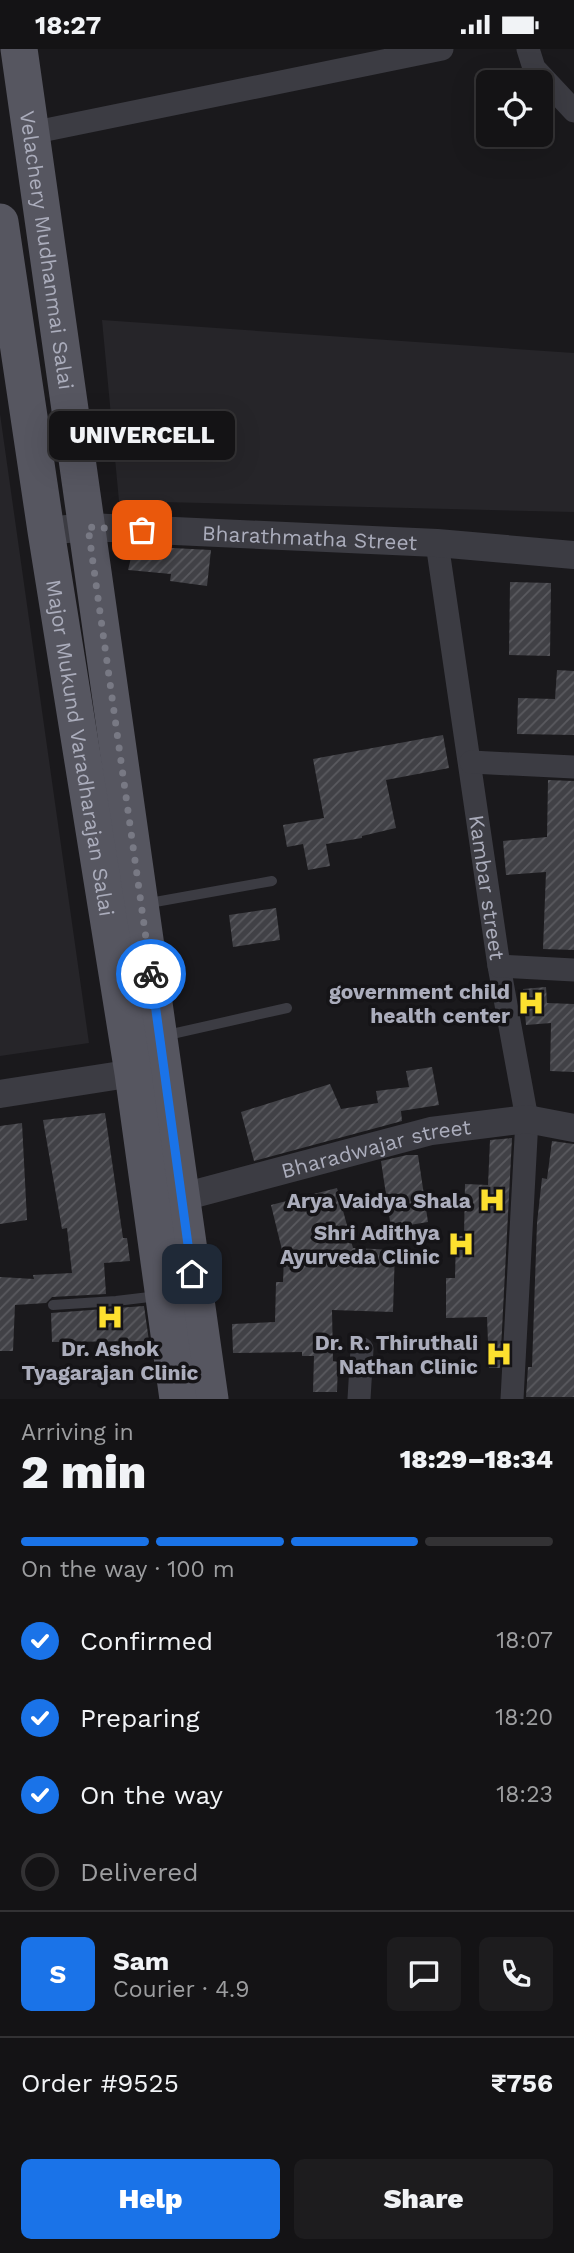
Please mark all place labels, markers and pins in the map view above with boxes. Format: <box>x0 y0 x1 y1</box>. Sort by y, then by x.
callout: UNIVERCELL <box>49 411 235 460</box>
pin <box>112 500 172 560</box>
place label: government child health center <box>329 979 510 1028</box>
hospital icon: government child health center <box>516 988 546 1018</box>
hospital icon: Arya Vaidya Shala <box>477 1185 507 1215</box>
place label: Arya Vaidya Shala <box>287 1188 472 1213</box>
place label: Shri Adithya Ayurveda Clinic <box>280 1220 441 1269</box>
hospital icon: Shri Adithya Ayurveda Clinic <box>446 1229 476 1259</box>
pin <box>162 1244 222 1304</box>
hospital icon: Dr. Ashok Tyagarajan Clinic <box>95 1302 125 1332</box>
place label: Dr. R. Thiruthali Nathan Clinic <box>315 1330 478 1379</box>
place label: Dr. Ashok Tyagarajan Clinic <box>22 1336 199 1385</box>
hospital icon: Dr. R. Thiruthali Nathan Clinic <box>484 1339 514 1369</box>

